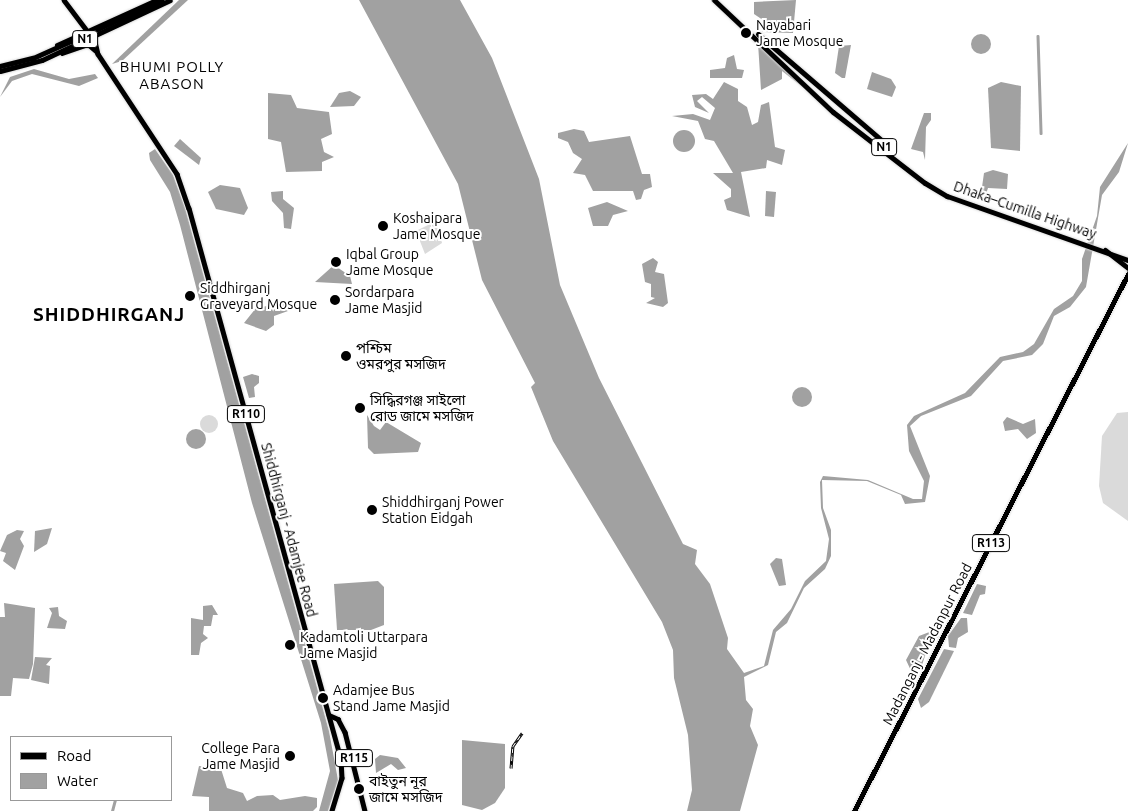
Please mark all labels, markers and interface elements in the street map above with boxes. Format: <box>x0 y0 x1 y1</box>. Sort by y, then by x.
place label: Nayabari Jame Mosque <box>756 17 843 49</box>
marker: Nayabari Jame Mosque <box>740 27 752 39</box>
road number: N1 <box>71 30 99 48</box>
district label: BHUMI POLLY ABASON <box>118 57 226 92</box>
road number: N1 <box>870 138 898 156</box>
street label: Dhaka–Cumilla Highway <box>951 178 1099 242</box>
place label: Koshaipara Jame Mosque <box>393 210 480 242</box>
marker: Koshaipara Jame Mosque <box>377 220 389 232</box>
place label: Iqbal Group Jame Mosque <box>346 246 433 278</box>
marker: Iqbal Group Jame Mosque <box>330 256 342 268</box>
place label: Siddhirganj Graveyard Mosque <box>200 280 317 312</box>
place label: Sordarpara Jame Masjid <box>345 284 423 316</box>
marker: Siddhirganj Graveyard Mosque <box>184 290 196 302</box>
marker: Sordarpara Jame Masjid <box>329 294 341 306</box>
district label: SHIDDHIRGANJ <box>31 304 187 326</box>
place label: পশ্চিম ওমরপুর মসজিদ <box>356 340 446 372</box>
marker: পশ্চিম ওমরপুর মসজিদ <box>340 350 352 362</box>
place label: সিদ্ধিরগঞ্জ সাইলো রোড জামে মসজিদ <box>370 392 474 424</box>
marker: সিদ্ধিরগঞ্জ সাইলো রোড জামে মসজিদ <box>354 402 366 414</box>
road number: R110 <box>226 404 266 424</box>
street label: Shiddhirganj - Adamjee Road <box>258 441 320 619</box>
place label: Shiddhirganj Power Station Eidgah <box>382 494 504 526</box>
marker: Shiddhirganj Power Station Eidgah <box>366 504 378 516</box>
road number: R113 <box>971 534 1011 552</box>
street label: Madanganj - Madanpur Road <box>879 560 975 728</box>
place label: Kadamtoli Uttarpara Jame Masjid <box>300 629 428 662</box>
marker: Kadamtoli Uttarpara Jame Masjid <box>284 639 296 651</box>
place label: Adamjee Bus Stand Jame Masjid <box>333 682 450 714</box>
marker: Adamjee Bus Stand Jame Masjid <box>317 692 329 704</box>
legend <box>10 736 172 801</box>
place label: College Para Jame Masjid <box>201 740 280 772</box>
text: Road <box>57 747 92 764</box>
road number: R115 <box>334 748 374 768</box>
marker: College Para Jame Masjid <box>284 750 296 762</box>
text: Water <box>57 772 98 789</box>
place label: বাইতুন নূর জামে মসজিদ <box>369 773 442 806</box>
marker: বাইতুন নূর জামে মসজিদ <box>353 783 365 795</box>

